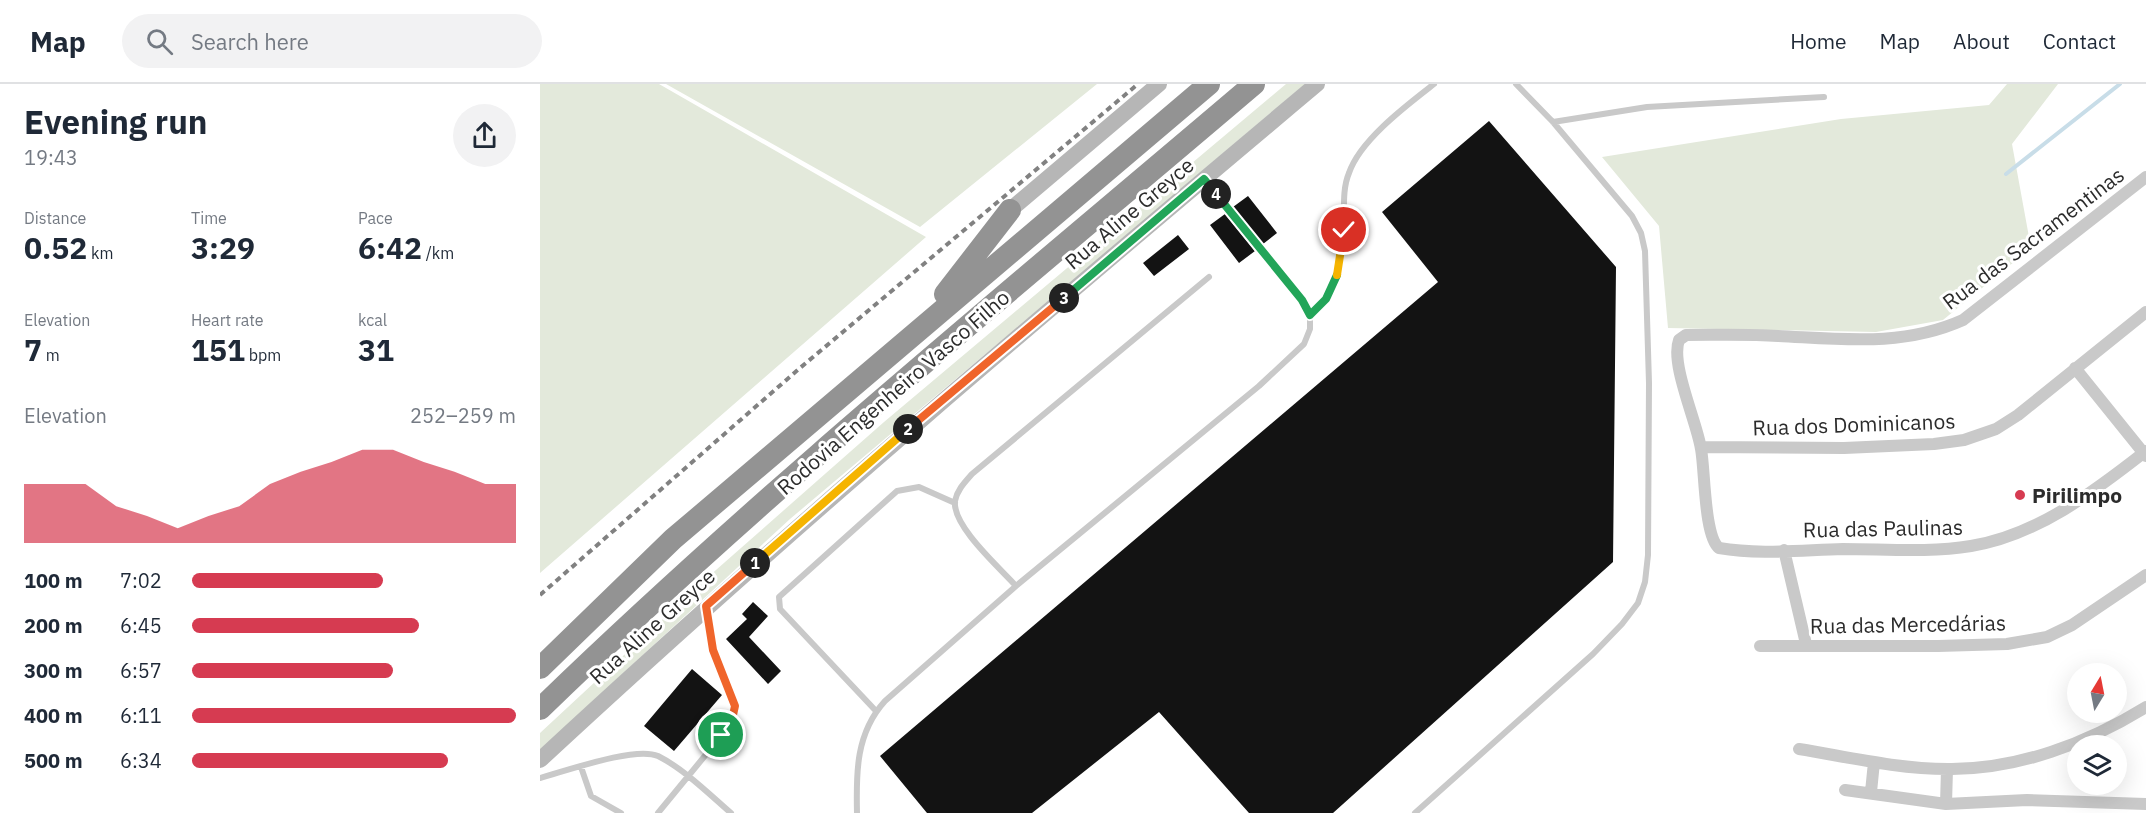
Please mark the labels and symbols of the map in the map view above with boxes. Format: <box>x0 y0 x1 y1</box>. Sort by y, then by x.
street label: Rua Aline Greyce <box>1059 151 1199 275</box>
street label: Rua das Sacramentinas <box>1936 160 2130 316</box>
pin: 4 <box>1201 179 1231 209</box>
pin <box>1318 204 1369 255</box>
street label: Rodovia Engenheiro Vasco Filho <box>771 283 1015 501</box>
pin: 3 <box>1049 283 1079 313</box>
street label: Rua dos Dominicanos <box>1752 406 1956 442</box>
pin: 2 <box>893 414 923 444</box>
place label: Pirilimpo <box>2032 481 2122 509</box>
marker: Pirilimpo <box>2013 488 2027 502</box>
street label: Rua das Paulinas <box>1803 513 1963 543</box>
pin: 1 <box>740 548 770 578</box>
street label: Rua Aline Greyce <box>583 562 721 690</box>
street label: Rua das Mercedárias <box>1810 608 2006 640</box>
north arrow <box>2067 663 2127 723</box>
pin <box>695 709 746 760</box>

